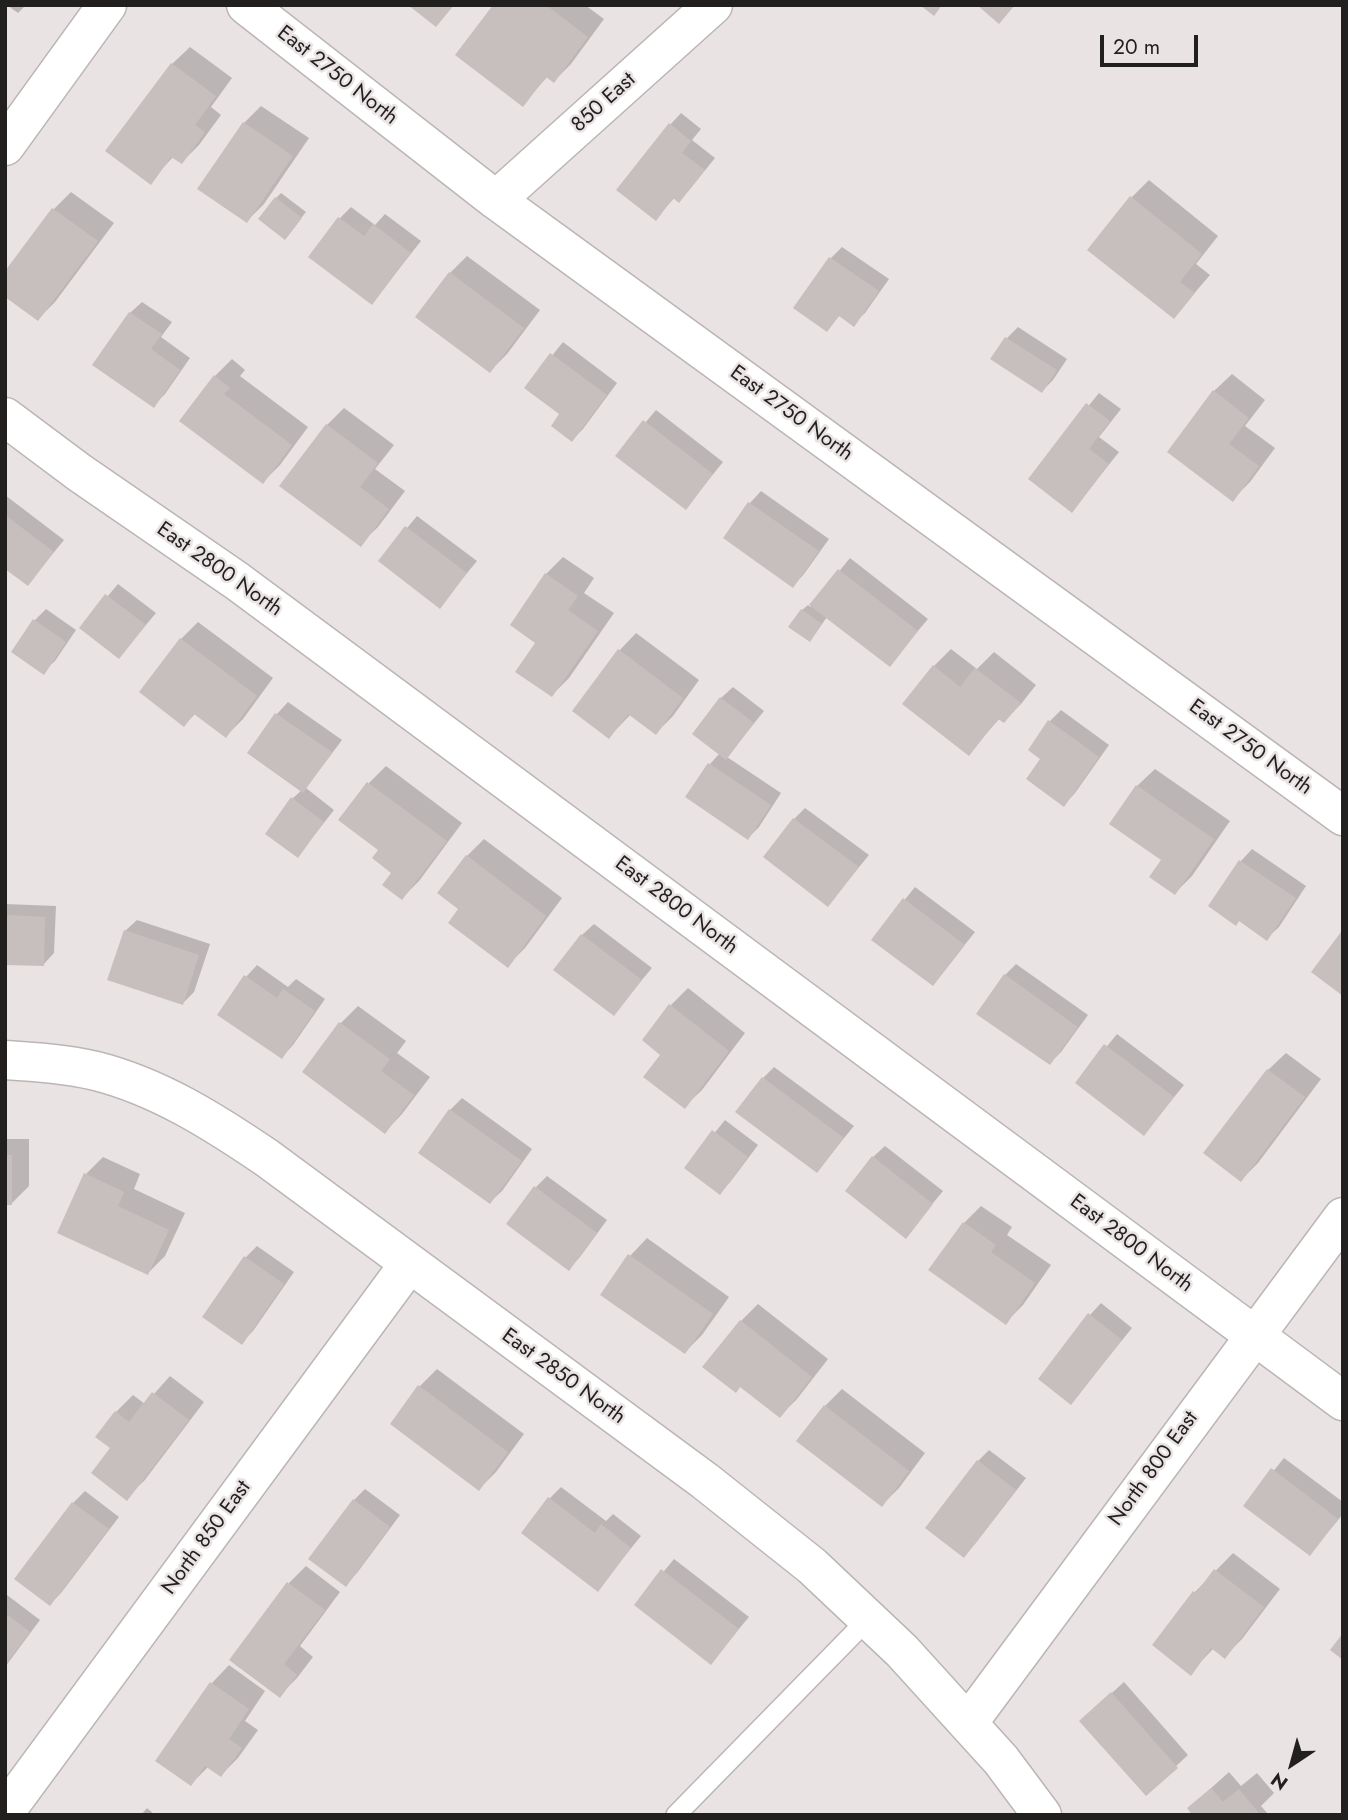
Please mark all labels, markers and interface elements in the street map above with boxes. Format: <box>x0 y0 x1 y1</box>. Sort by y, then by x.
street label: East 2750 North <box>272 21 402 131</box>
scale bar <box>1103 21 1201 65</box>
text: 20 m <box>1113 32 1160 62</box>
street label: 850 East <box>567 68 641 138</box>
street label: East 2750 North <box>724 361 858 467</box>
street label: East 2800 North <box>151 517 287 623</box>
street label: East 2750 North <box>1183 695 1317 801</box>
street label: East 2800 North <box>610 852 742 960</box>
street label: East 2800 North <box>1065 1190 1197 1298</box>
street label: East 2850 North <box>496 1324 630 1430</box>
street label: North 800 East <box>1104 1407 1204 1531</box>
street label: North 850 East <box>157 1476 257 1600</box>
north arrow <box>1257 1729 1327 1799</box>
text: N <box>1265 1766 1293 1797</box>

